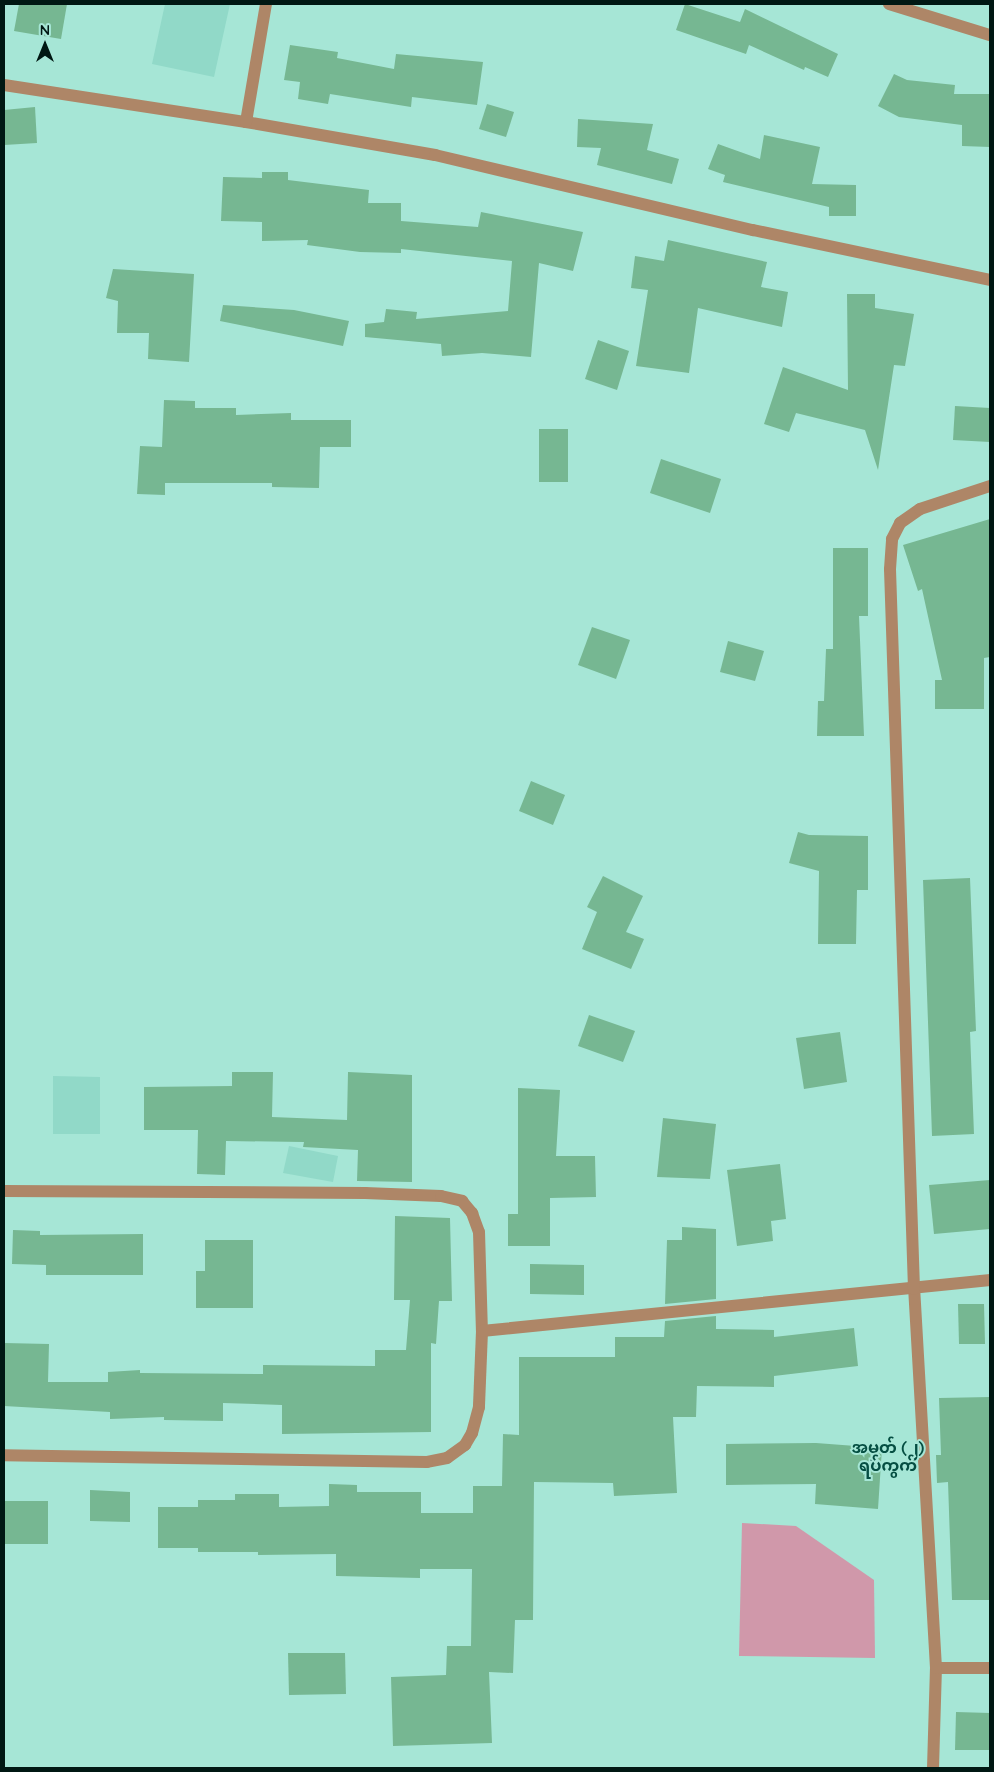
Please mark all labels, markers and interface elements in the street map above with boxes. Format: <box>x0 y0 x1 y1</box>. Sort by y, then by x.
north arrow <box>20 20 70 70</box>
text: N <box>40 21 50 39</box>
district label: အမှတ် (၂) ရပ်ကွက် <box>852 1437 924 1475</box>

